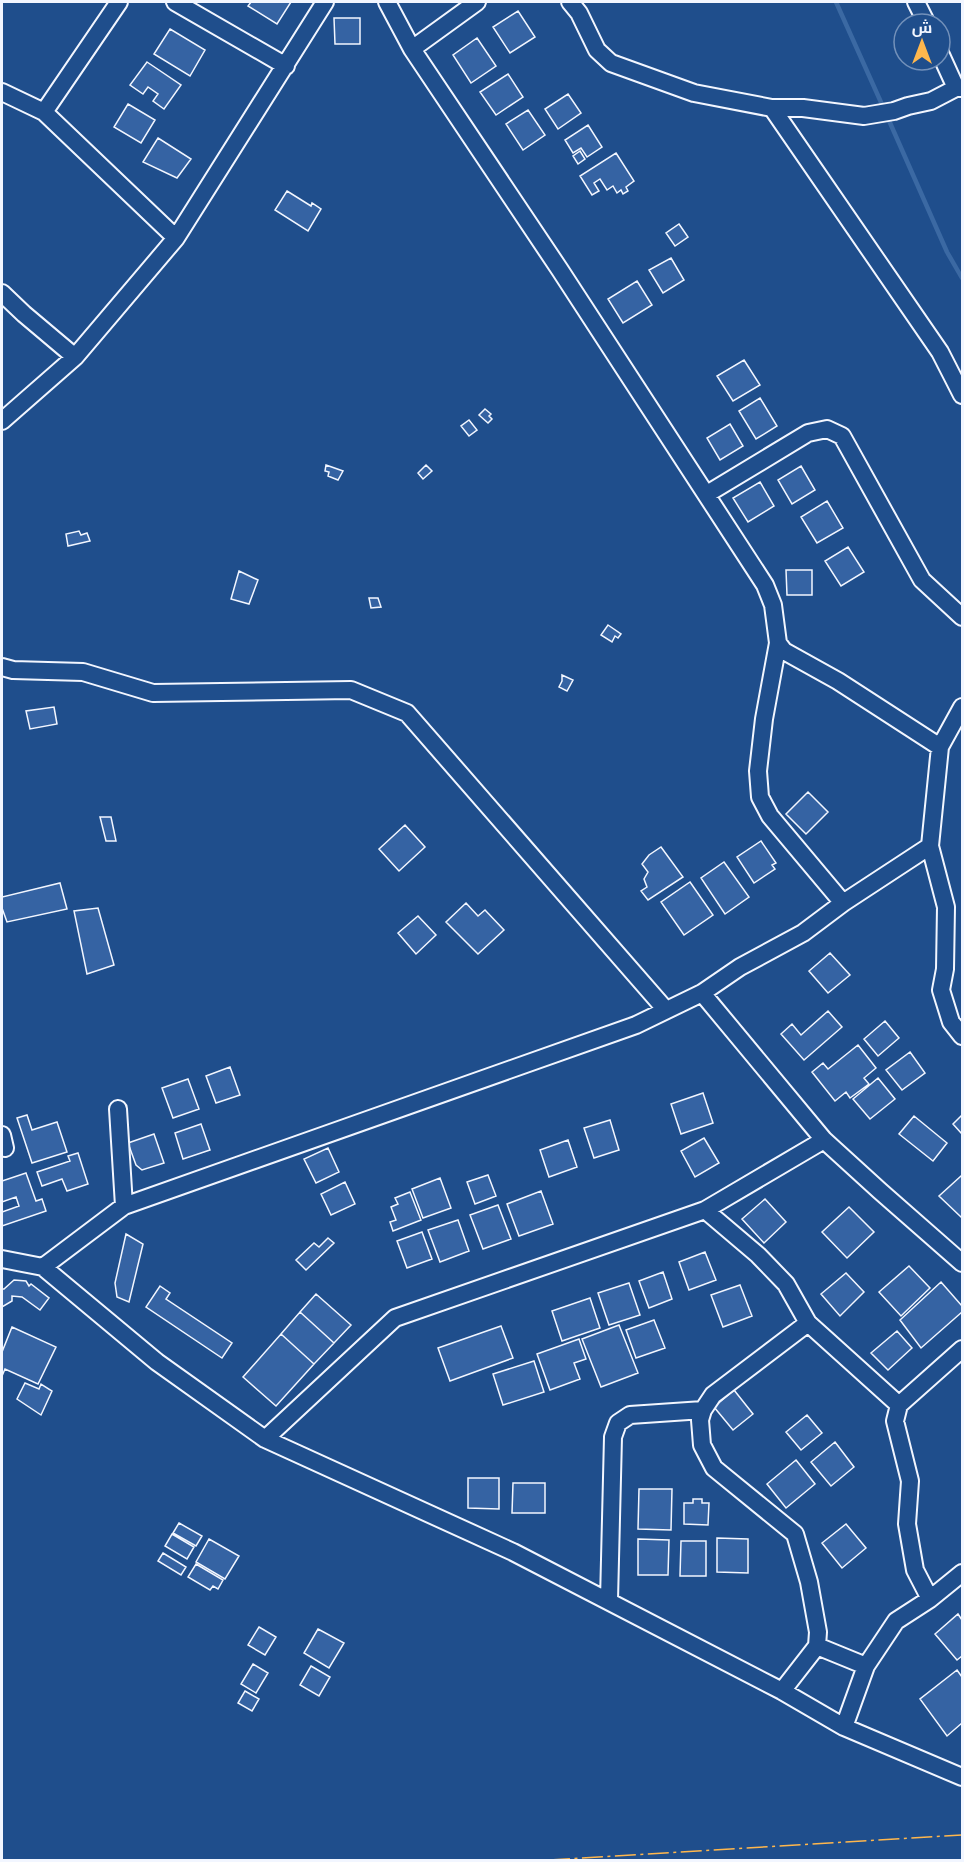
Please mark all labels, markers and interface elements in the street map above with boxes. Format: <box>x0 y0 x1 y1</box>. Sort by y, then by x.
north arrow <box>892 12 952 72</box>
text: ش <box>912 17 932 37</box>

